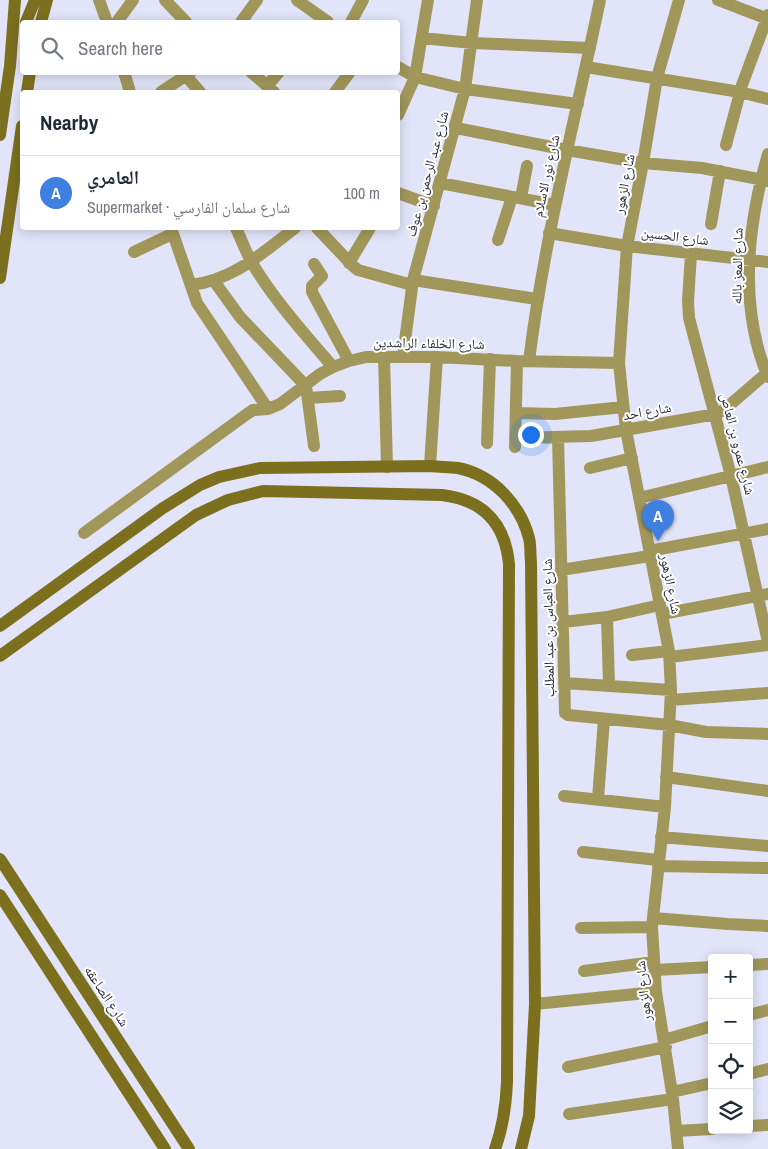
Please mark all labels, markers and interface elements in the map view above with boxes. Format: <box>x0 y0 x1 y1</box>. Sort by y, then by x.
search box <box>20 20 400 75</box>
icon: search <box>38 34 66 62</box>
text: Search here <box>78 35 163 61</box>
text: Nearby <box>40 108 98 137</box>
street label: شارع عبد الرحمن بن عوف <box>402 109 453 239</box>
street label: شارع نور الاسلام <box>528 133 565 219</box>
street label: شارع الزهور <box>609 152 640 217</box>
text: العامري <box>87 164 139 190</box>
text: A <box>51 182 61 204</box>
text: 100 m <box>344 182 380 204</box>
text: Supermarket · شارع سلمان الفارسي <box>87 196 290 218</box>
street label: شارع الحسين <box>640 223 710 250</box>
street label: شارع المعز بالله <box>727 228 748 304</box>
street label: شارع الخلفاء الراشدين <box>373 333 485 354</box>
street label: شارع عمرو بن العاص <box>716 391 759 497</box>
street label: شارع احد <box>621 398 673 425</box>
your location <box>518 422 544 448</box>
pin: A <box>642 500 674 541</box>
street label: شارع الزهور <box>655 551 686 616</box>
street label: شارع العباس بن عبد المطلب <box>538 558 559 698</box>
map controls <box>708 954 753 1134</box>
button: + <box>708 954 753 999</box>
street label: شارع الزهور <box>631 960 656 1023</box>
street label: شارع الصاعقه <box>80 962 133 1031</box>
button: − <box>708 999 753 1044</box>
button: locate <box>708 1044 753 1089</box>
button: layers <box>708 1089 753 1134</box>

